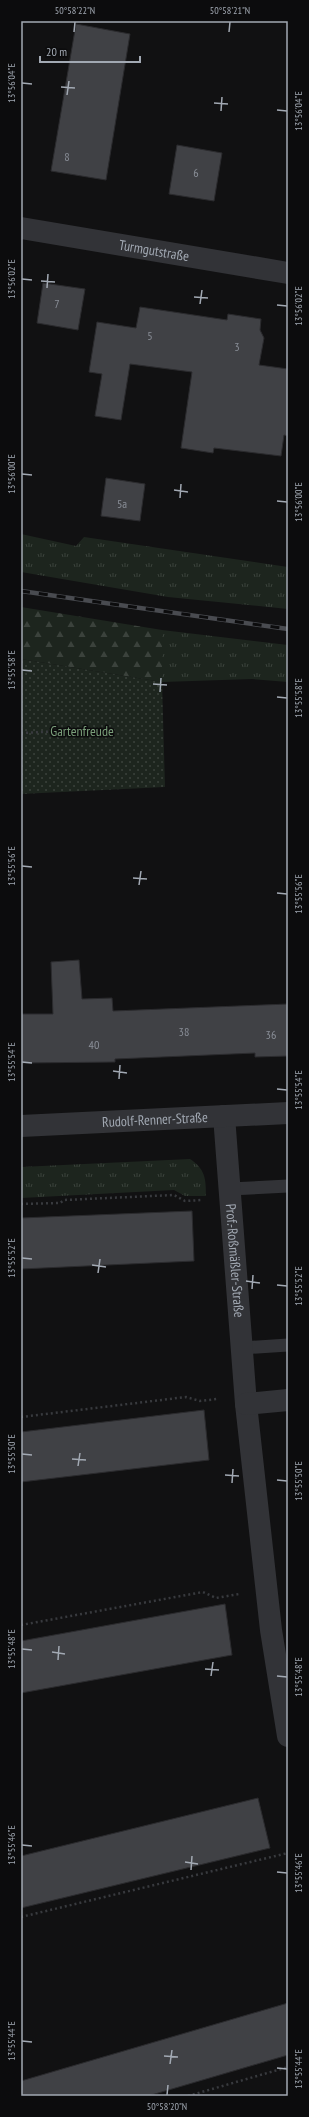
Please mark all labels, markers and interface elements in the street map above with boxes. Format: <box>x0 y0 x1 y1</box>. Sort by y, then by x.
text: 50°58'22"N <box>55 4 95 17</box>
text: 50°58'21"N <box>210 4 250 17</box>
scale bar <box>40 38 140 64</box>
text: 20 m <box>46 44 67 59</box>
text: 13°56'04"E <box>5 63 18 103</box>
text: 13°56'04"E <box>292 91 305 131</box>
house number: 8 <box>64 149 70 164</box>
house number: 6 <box>193 165 199 180</box>
street label: Turmgutstraße <box>118 236 191 265</box>
text: 13°56'02"E <box>5 259 18 299</box>
text: 13°56'02"E <box>292 286 305 326</box>
house number: 7 <box>54 296 60 311</box>
house number: 5 <box>147 328 153 343</box>
house number: 3 <box>234 339 240 354</box>
text: 13°56'00"E <box>5 454 18 494</box>
text: 13°56'00"E <box>292 482 305 522</box>
house number: 5a <box>117 496 127 511</box>
text: 13°55'58"E <box>5 650 18 690</box>
text: 13°55'58"E <box>292 678 305 718</box>
park label: Gartenfreude <box>50 722 114 740</box>
text: 13°55'56"E <box>5 846 18 886</box>
text: 13°55'56"E <box>292 874 305 914</box>
house number: 38 <box>179 1024 189 1039</box>
house number: 36 <box>266 1027 276 1042</box>
house number: 40 <box>89 1037 99 1052</box>
text: 13°55'54"E <box>5 1042 18 1082</box>
text: 13°55'54"E <box>292 1070 305 1110</box>
street label: Rudolf-Renner-Straße <box>102 1108 208 1131</box>
street label: Prof.-Roßmäßler-Straße <box>222 1203 248 1318</box>
text: 13°55'52"E <box>5 1238 18 1278</box>
text: 13°55'52"E <box>292 1266 305 1306</box>
text: 13°55'50"E <box>5 1434 18 1474</box>
text: 13°55'50"E <box>292 1461 305 1501</box>
text: 13°55'48"E <box>5 1629 18 1669</box>
text: 13°55'48"E <box>292 1657 305 1697</box>
text: 13°55'46"E <box>5 1825 18 1865</box>
text: 13°55'46"E <box>292 1853 305 1893</box>
text: 13°55'44"E <box>5 2021 18 2061</box>
text: 13°55'44"E <box>292 2049 305 2089</box>
text: 50°58'20"N <box>147 2100 187 2113</box>

